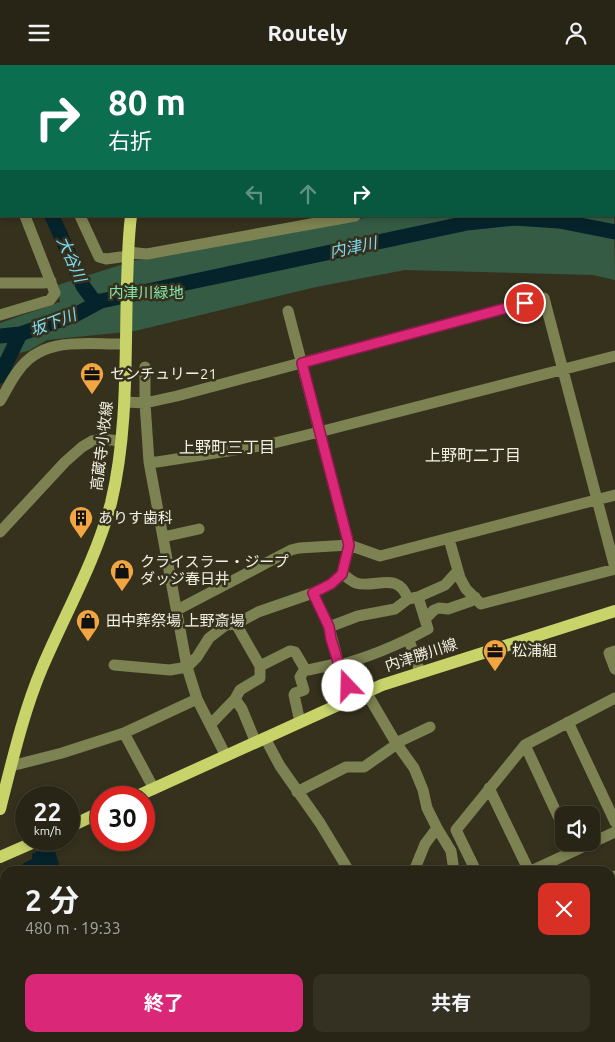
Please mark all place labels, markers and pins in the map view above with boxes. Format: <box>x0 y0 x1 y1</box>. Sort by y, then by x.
pin <box>504 282 546 324</box>
office icon: センチュリー21 <box>79 361 105 395</box>
place label: センチュリー21 <box>110 365 217 382</box>
building icon: ありす歯科 <box>68 505 94 539</box>
place label: ありす歯科 <box>98 509 173 526</box>
place label: クライスラー・ジープ ダッジ春日井 <box>140 553 289 587</box>
shop icon: クライスラー・ジープ ダッジ春日井 <box>109 558 135 592</box>
shop icon: 田中葬祭場 上野斎場 <box>75 608 101 642</box>
place label: 田中葬祭場 上野斎場 <box>106 612 244 629</box>
office icon: 松浦組 <box>482 638 508 672</box>
place label: 松浦組 <box>512 642 557 659</box>

